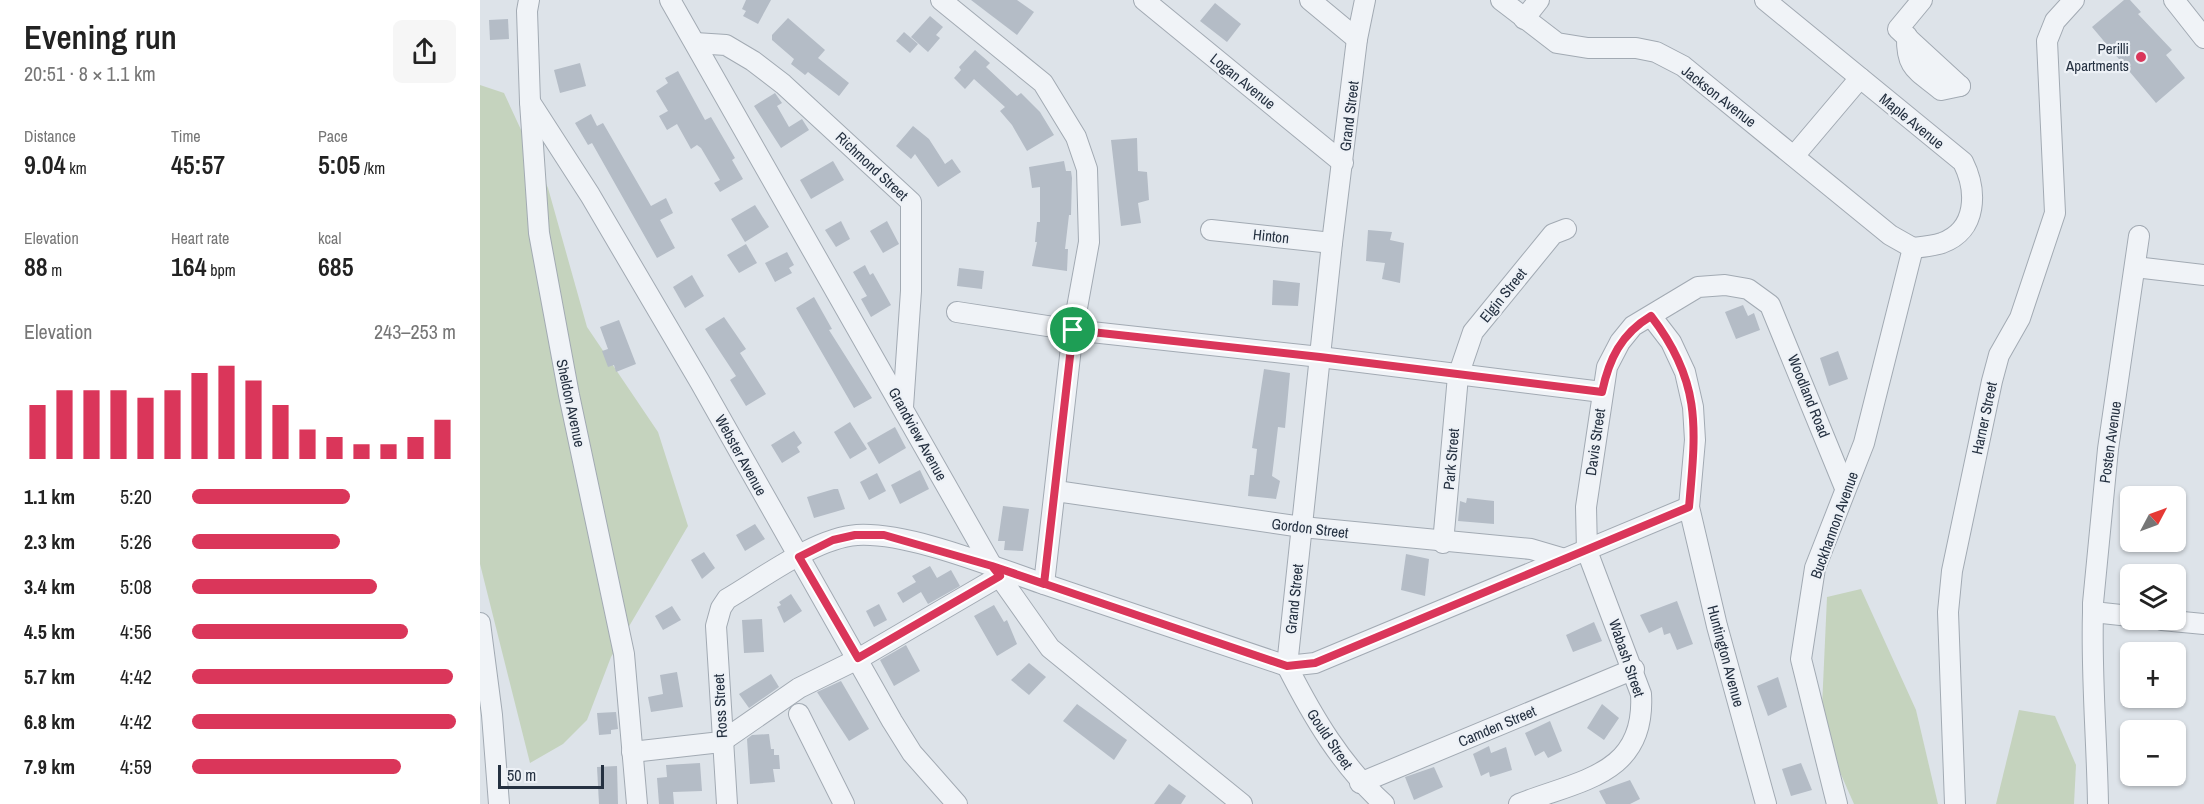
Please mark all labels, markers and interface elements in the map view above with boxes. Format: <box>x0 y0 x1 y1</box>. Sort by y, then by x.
text: Evening run <box>24 15 177 59</box>
button: share <box>393 20 456 83</box>
place label: Perilli Apartments <box>2065 38 2129 76</box>
street label: Logan Avenue <box>1206 48 1280 114</box>
marker: Perilli Apartments <box>2134 50 2148 64</box>
text: 20:51 · 8 × 1.1 km <box>24 60 156 87</box>
street label: Jackson Avenue <box>1677 60 1761 132</box>
street label: Grand Street <box>1334 79 1364 152</box>
street label: Maple Avenue <box>1875 88 1949 154</box>
text: Distance <box>24 125 76 147</box>
text: Time <box>171 125 201 147</box>
text: Pace <box>318 125 348 147</box>
street label: Richmond Street <box>831 127 913 206</box>
text: 9.04 <box>24 147 66 182</box>
text: 45:57 <box>171 147 225 182</box>
text: 5:05 <box>318 147 360 182</box>
text: km <box>66 157 87 179</box>
text: /km <box>360 157 385 179</box>
street label: Hinton <box>1252 224 1290 248</box>
text: Elevation <box>24 227 79 249</box>
text: Heart rate <box>171 227 229 249</box>
text: kcal <box>318 227 341 249</box>
text: 88 <box>24 249 48 284</box>
text: 164 <box>171 249 207 284</box>
text: 685 <box>318 249 354 284</box>
text: m <box>48 259 62 281</box>
text: bpm <box>207 259 236 281</box>
street label: Elgin Street <box>1475 263 1532 327</box>
pin <box>1047 304 1098 355</box>
icon: arrive <box>1056 313 1089 346</box>
text: Elevation <box>24 318 92 345</box>
text: 243–253 m <box>374 318 456 345</box>
street label: Woodland Road <box>1783 351 1835 441</box>
street label: Sheldon Avenue <box>551 357 591 449</box>
street label: Harner Street <box>1966 379 2002 456</box>
street label: Grandview Avenue <box>884 384 952 485</box>
street label: Posten Avenue <box>2094 400 2126 484</box>
street label: Davis Street <box>1580 406 1610 477</box>
street label: Webster Avenue <box>710 411 772 500</box>
street label: Park Street <box>1438 427 1464 491</box>
street label: Buckhannon Avenue <box>1805 468 1863 582</box>
text: 1.1 km <box>24 483 75 510</box>
text: 5:20 <box>120 483 152 510</box>
north arrow <box>2120 486 2186 552</box>
map controls <box>2120 486 2186 786</box>
street label: Gordon Street <box>1270 513 1350 543</box>
text: 2.3 km <box>24 528 75 555</box>
text: 5:26 <box>120 528 152 555</box>
street label: Grand Street <box>1280 562 1308 635</box>
button: layers <box>2120 564 2186 630</box>
text: 3.4 km <box>24 573 75 600</box>
text: 5:08 <box>120 573 152 600</box>
street label: Huntington Avenue <box>1702 603 1750 709</box>
street label: Wabash Street <box>1604 616 1650 700</box>
text: 4.5 km <box>24 618 75 645</box>
text: 4:56 <box>120 618 152 645</box>
button: + <box>2120 642 2186 708</box>
text: 5.7 km <box>24 663 75 690</box>
text: 4:42 <box>120 663 152 690</box>
street label: Ross Street <box>708 673 732 739</box>
street label: Camden Street <box>1455 700 1540 752</box>
street label: Gould Street <box>1302 705 1358 774</box>
text: 6.8 km <box>24 708 75 735</box>
text: 4:42 <box>120 708 152 735</box>
button: − <box>2120 720 2186 786</box>
text: 7.9 km <box>24 753 75 780</box>
text: 4:59 <box>120 753 152 780</box>
scale bar <box>498 762 604 790</box>
text: 50 m <box>507 764 536 786</box>

